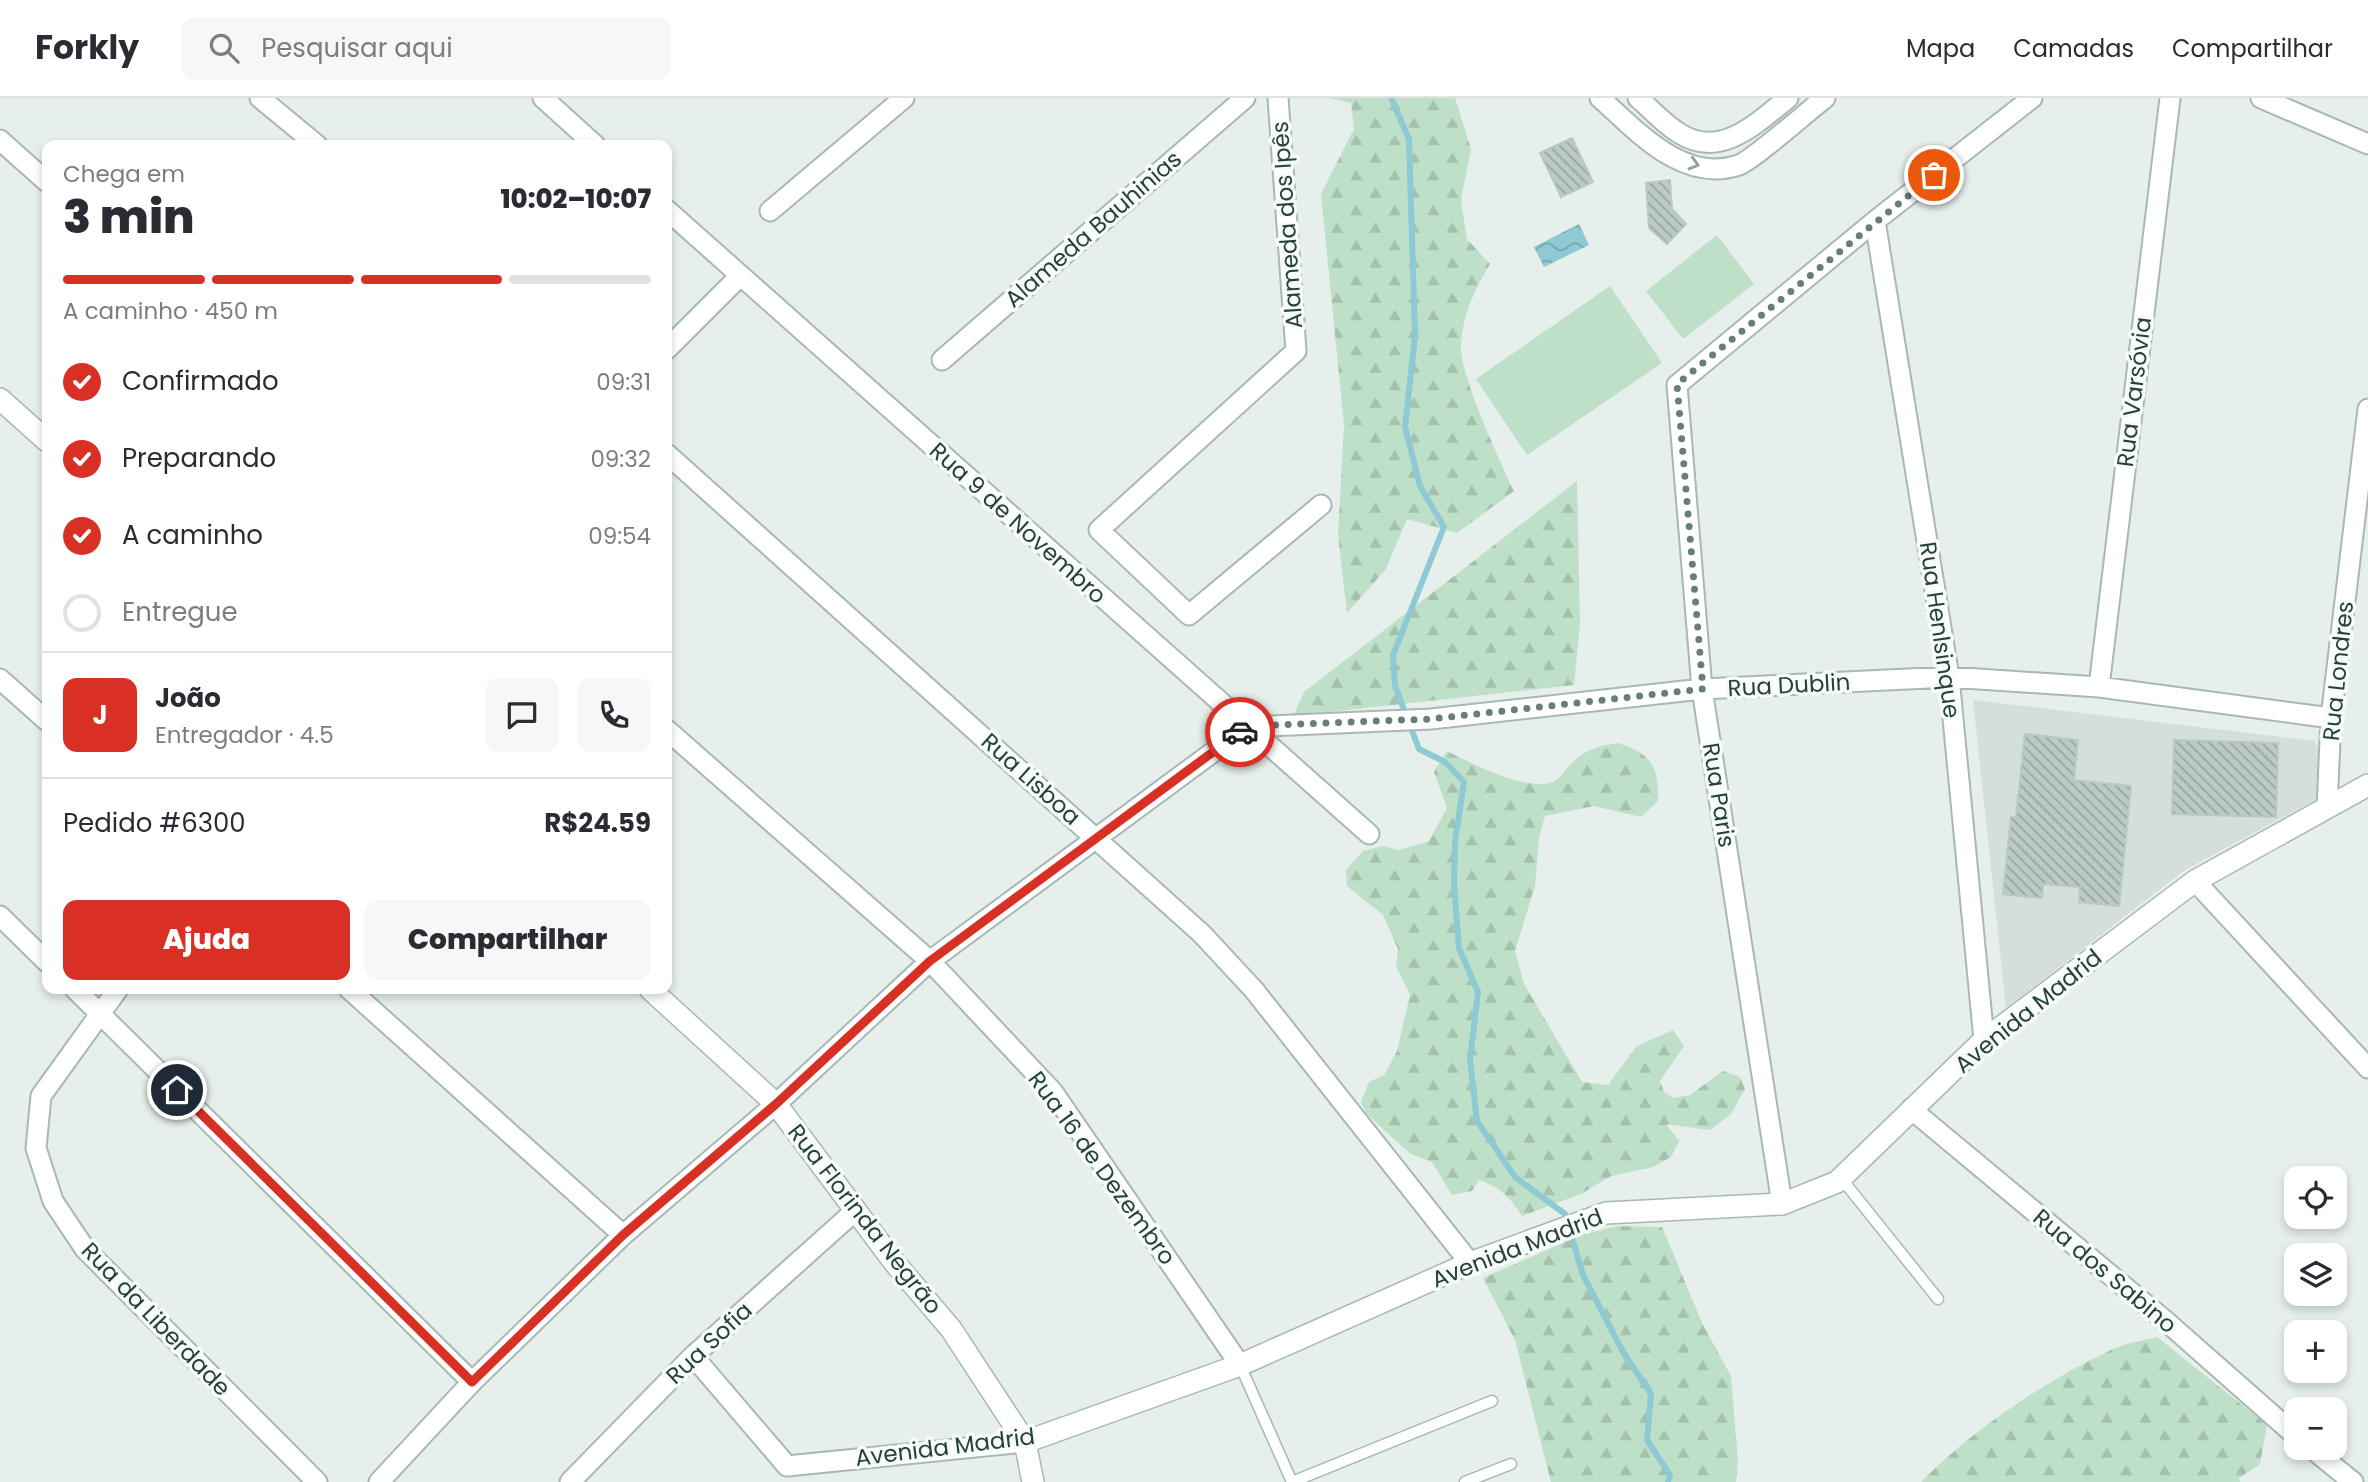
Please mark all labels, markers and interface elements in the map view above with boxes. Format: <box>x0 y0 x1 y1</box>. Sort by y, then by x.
search box <box>181 17 671 80</box>
text: Forkly <box>35 24 139 71</box>
icon: search <box>205 29 243 67</box>
text: Pesquisar aqui <box>261 30 453 66</box>
text: Mapa <box>1906 32 1975 65</box>
text: Camadas <box>2013 32 2134 65</box>
text: Compartilhar <box>2172 32 2333 65</box>
street label: Alameda dos Ipês <box>1264 120 1310 330</box>
street label: Alameda Bauhinias <box>998 143 1188 315</box>
pin <box>1904 145 1964 205</box>
one-way arrow <box>1688 156 1700 170</box>
icon: bag <box>1915 156 1953 194</box>
text: Chega em <box>63 158 185 190</box>
text: 10:02–10:07 <box>501 181 651 217</box>
text: 3 min <box>63 185 195 249</box>
text: A caminho · 450 m <box>63 295 278 327</box>
street label: Rua Varsóvia <box>2109 315 2159 469</box>
icon: check <box>63 363 101 401</box>
text: Confirmado <box>122 363 279 399</box>
text: 09:31 <box>596 366 651 398</box>
street label: Rua 9 de Novembro <box>923 435 1113 611</box>
icon: check <box>63 440 101 478</box>
text: Preparando <box>122 440 276 476</box>
text: 09:32 <box>590 443 651 475</box>
icon: check <box>63 517 101 555</box>
text: A caminho <box>122 517 263 553</box>
text: 09:54 <box>588 520 651 552</box>
street label: Rua Henlsinque <box>1912 540 1968 720</box>
text: Entregue <box>122 594 238 630</box>
street label: Rua Londres <box>2315 600 2361 742</box>
street label: Rua Dublin <box>1727 666 1851 704</box>
button: chat <box>485 678 559 752</box>
button: phone <box>577 678 651 752</box>
text: João <box>155 680 221 716</box>
text: J <box>92 697 108 733</box>
courier <box>1205 697 1275 767</box>
icon: car <box>1221 713 1259 751</box>
text: Entregador · 4.5 <box>155 719 334 751</box>
street label: Rua Lisboa <box>974 726 1088 832</box>
street label: Rua Paris <box>1695 740 1743 850</box>
text: Pedido #6300 <box>63 805 246 841</box>
text: R$24.59 <box>544 805 651 841</box>
button: Ajuda <box>63 900 350 980</box>
button: Compartilhar <box>364 900 651 980</box>
street label: Avenida Madrid <box>1948 942 2108 1080</box>
pin <box>147 1060 207 1120</box>
street label: Rua 16 de Dezembro <box>1021 1065 1183 1271</box>
icon: home <box>158 1071 196 1109</box>
street label: Rua Florinda Negrão <box>781 1117 949 1321</box>
map controls <box>2284 1166 2347 1460</box>
button: locate <box>2284 1166 2347 1229</box>
street label: Avenida Madrid <box>1427 1201 1607 1295</box>
street label: Rua dos Sabino <box>2026 1201 2184 1341</box>
street label: Rua da Liberdade <box>74 1235 238 1403</box>
button: layers <box>2284 1243 2347 1306</box>
street label: Rua Sofia <box>659 1295 759 1391</box>
button: + <box>2284 1320 2347 1383</box>
button: − <box>2284 1397 2347 1460</box>
street label: Avenida Madrid <box>853 1420 1037 1474</box>

